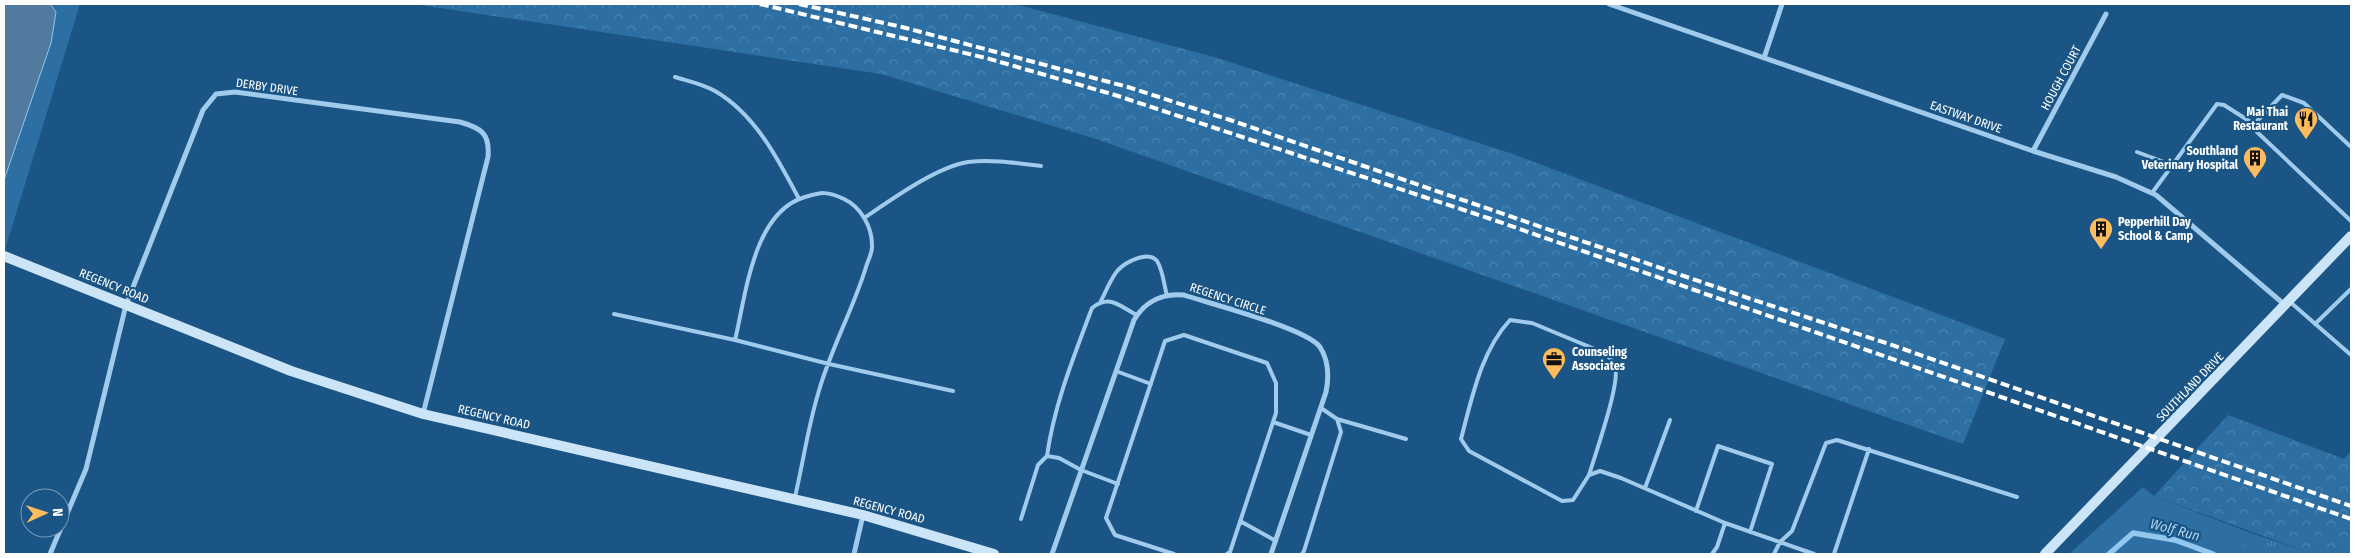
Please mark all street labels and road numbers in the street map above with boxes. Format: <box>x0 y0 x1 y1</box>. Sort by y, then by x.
street label: HOUGH COURT <box>2038 43 2084 113</box>
street label: DERBY DRIVE <box>235 76 299 98</box>
street label: EASTWAY DRIVE <box>1928 98 2004 136</box>
street label: REGENCY ROAD <box>77 266 151 306</box>
street label: REGENCY CIRCLE <box>1188 280 1268 318</box>
street label: SOUTHLAND DRIVE <box>2154 349 2227 424</box>
street label: REGENCY ROAD <box>457 402 531 432</box>
street label: REGENCY ROAD <box>852 494 926 526</box>

